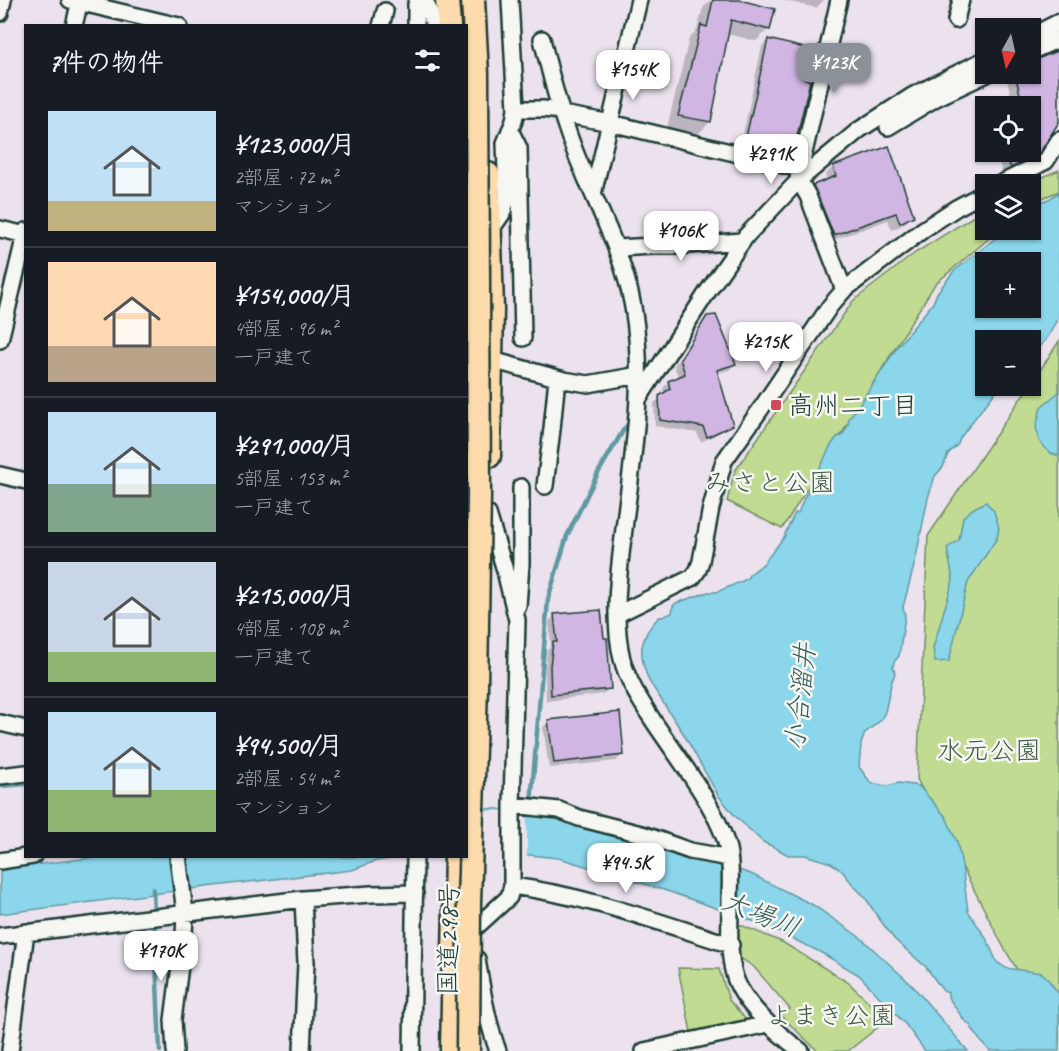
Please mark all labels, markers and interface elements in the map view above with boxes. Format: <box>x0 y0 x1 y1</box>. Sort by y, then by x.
north arrow <box>975 18 1041 84</box>
map controls <box>975 18 1041 396</box>
pin: ¥123K <box>792 43 876 94</box>
icon: filters <box>411 44 444 77</box>
text: 7件の物件 <box>48 46 164 79</box>
pin: ¥154K <box>591 50 675 101</box>
text: ¥123K <box>811 50 857 75</box>
text: ¥154K <box>610 57 656 82</box>
button: locate <box>975 96 1041 162</box>
text: ¥123,000/月 <box>234 128 356 161</box>
pin: ¥291K <box>729 134 813 185</box>
icon: home <box>96 135 168 207</box>
text: ¥291K <box>748 141 794 166</box>
text: 2部屋 · 72 m² <box>234 165 337 190</box>
button: layers <box>975 174 1041 240</box>
text: マンション <box>234 194 333 219</box>
pin: ¥106K <box>639 211 723 262</box>
text: ¥106K <box>658 218 704 243</box>
button: + <box>975 252 1041 318</box>
text: ¥154,000/月 <box>234 279 355 312</box>
icon: home <box>96 286 168 358</box>
text: 4部屋 · 96 m² <box>234 316 337 341</box>
pin: ¥215K <box>724 322 808 373</box>
text: ¥215K <box>743 329 789 354</box>
button: − <box>975 330 1041 396</box>
text: 一戸建て <box>234 345 314 370</box>
place label: 高州二丁目 <box>788 389 918 422</box>
marker: 高州二丁目 <box>769 398 783 412</box>
text: ¥291,000/月 <box>234 429 355 462</box>
icon: home <box>96 436 168 508</box>
text: 5部屋 · 153 m² <box>234 466 346 491</box>
park label: みさと公園 <box>705 466 835 499</box>
text: 一戸建て <box>234 495 314 520</box>
text: ¥215,000/月 <box>234 579 355 612</box>
icon: home <box>96 586 168 658</box>
text: 4部屋 · 108 m² <box>234 616 346 641</box>
water label: 小合溜井 <box>777 641 823 752</box>
text: 一戸建て <box>234 645 314 670</box>
text: ¥94,500/月 <box>234 729 343 762</box>
park label: 水元公園 <box>937 734 1041 767</box>
icon: home <box>96 736 168 808</box>
text: 2部屋 · 54 m² <box>234 766 337 791</box>
text: マンション <box>234 795 333 820</box>
pin: ¥94.5K <box>577 843 675 894</box>
text: ¥94.5K <box>601 850 651 875</box>
street label: 国道298号 <box>431 882 466 996</box>
water label: 大場川 <box>717 883 805 945</box>
pin: ¥170K <box>119 931 203 982</box>
text: ¥170K <box>138 938 184 963</box>
park label: よまき公園 <box>766 999 896 1032</box>

